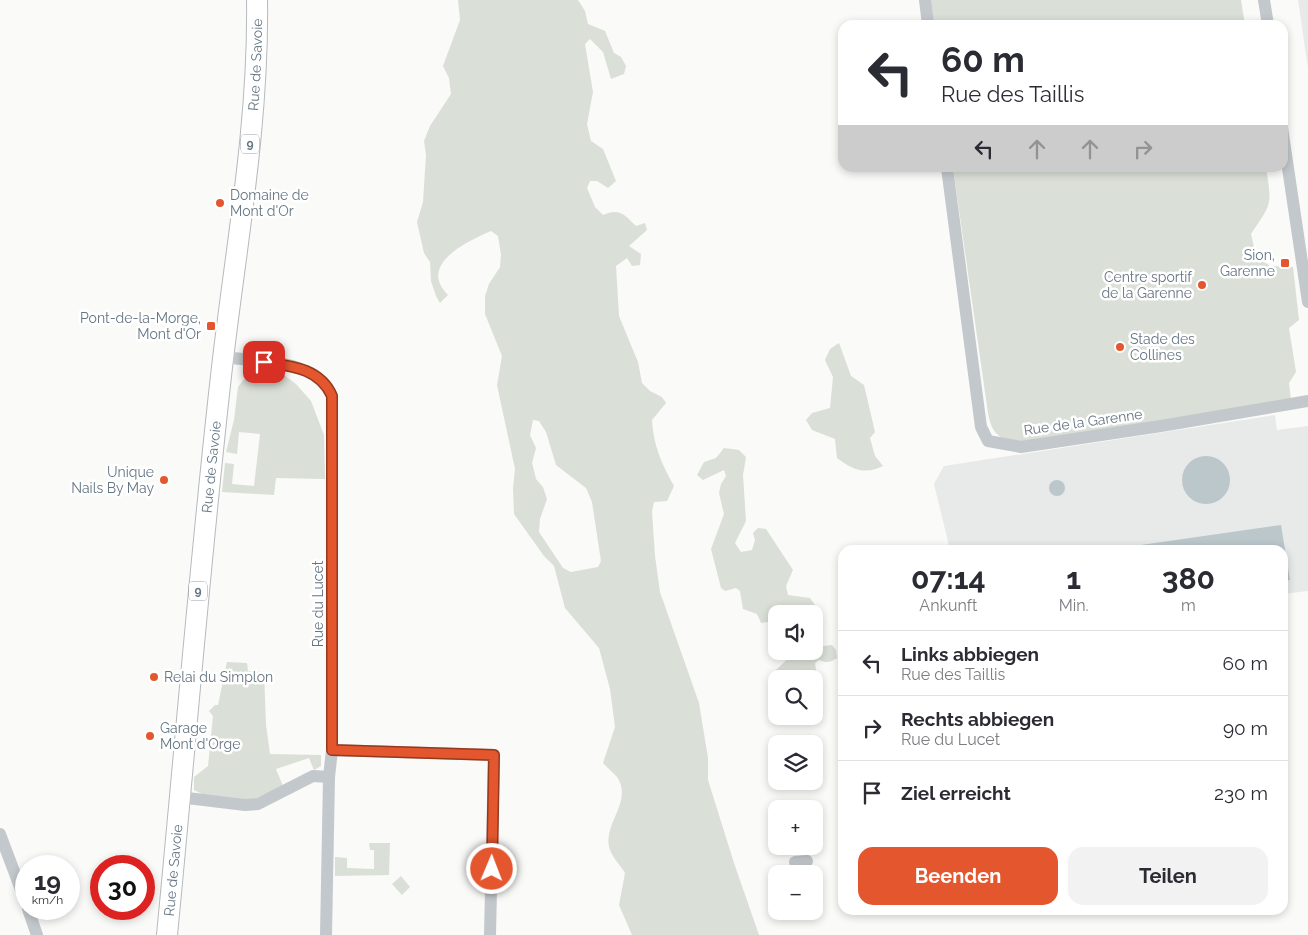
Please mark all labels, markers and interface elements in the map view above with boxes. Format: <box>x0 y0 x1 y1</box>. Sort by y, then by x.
street label: Rue de Savoie <box>245 18 265 111</box>
text: 60 m <box>941 39 1025 80</box>
icon: left <box>858 40 923 105</box>
text: Rue des Taillis <box>941 81 1084 107</box>
road number: 9 <box>241 134 259 154</box>
icon: left <box>970 135 998 163</box>
icon: ahead <box>1023 135 1051 163</box>
icon: ahead <box>1076 135 1104 163</box>
icon: right <box>1129 135 1157 163</box>
place label: Domaine de Mont d'Or <box>230 187 309 219</box>
marker: Domaine de Mont d'Or <box>214 197 226 209</box>
place label: Sion, Garenne <box>1220 247 1275 279</box>
marker: Sion, Garenne <box>1279 257 1291 269</box>
place label: Centre sportif de la Garenne <box>1101 269 1193 301</box>
marker: Centre sportif de la Garenne <box>1196 279 1208 291</box>
place label: Pont-de-la-Morge, Mont d'Or <box>80 310 201 342</box>
marker: Pont-de-la-Morge, Mont d'Or <box>205 320 217 332</box>
place label: Stade des Collines <box>1130 331 1195 363</box>
pin <box>243 341 285 383</box>
marker: Stade des Collines <box>1114 341 1126 353</box>
icon: arrive <box>250 348 278 376</box>
street label: Rue de la Garenne <box>1023 406 1143 438</box>
street label: Rue de Savoie <box>199 420 224 514</box>
place label: Unique Nails By May <box>71 464 154 496</box>
marker: Unique Nails By May <box>158 474 170 486</box>
street label: Rue du Lucet <box>310 560 326 647</box>
text: 07:14 <box>911 561 986 596</box>
text: 1 <box>1066 561 1081 596</box>
text: 380 <box>1162 561 1215 596</box>
road number: 9 <box>189 582 207 600</box>
text: Ankunft <box>919 596 977 615</box>
text: Min. <box>1059 596 1089 615</box>
text: m <box>1181 596 1196 615</box>
map controls <box>768 605 823 920</box>
button: sound <box>768 605 823 660</box>
text: Links abbiegen <box>901 643 1039 665</box>
icon: left <box>858 649 886 677</box>
text: 60 m <box>1223 652 1268 674</box>
text: Rue des Taillis <box>901 665 1005 684</box>
place label: Relai du Simplon <box>164 669 273 685</box>
button: search <box>768 670 823 725</box>
marker: Relai du Simplon <box>148 671 160 683</box>
text: Rechts abbiegen <box>901 708 1054 730</box>
icon: right <box>858 714 886 742</box>
text: 90 m <box>1223 717 1268 739</box>
place label: Garage Mont d'Orge <box>160 720 240 752</box>
marker: Garage Mont d'Orge <box>144 730 156 742</box>
text: Rue du Lucet <box>901 730 1000 749</box>
button: layers <box>768 735 823 790</box>
icon: arrive <box>858 779 886 807</box>
text: Ziel erreicht <box>901 782 1011 804</box>
text: 230 m <box>1214 782 1268 804</box>
button: + <box>768 800 823 855</box>
street label: Rue de Savoie <box>161 824 185 917</box>
position arrow <box>465 842 517 894</box>
button: Beenden <box>858 847 1058 905</box>
button: Teilen <box>1068 847 1268 905</box>
speed limit sign: 30 <box>90 855 155 920</box>
button: − <box>768 865 823 920</box>
text: 19 <box>34 866 61 896</box>
text: km/h <box>32 893 63 907</box>

